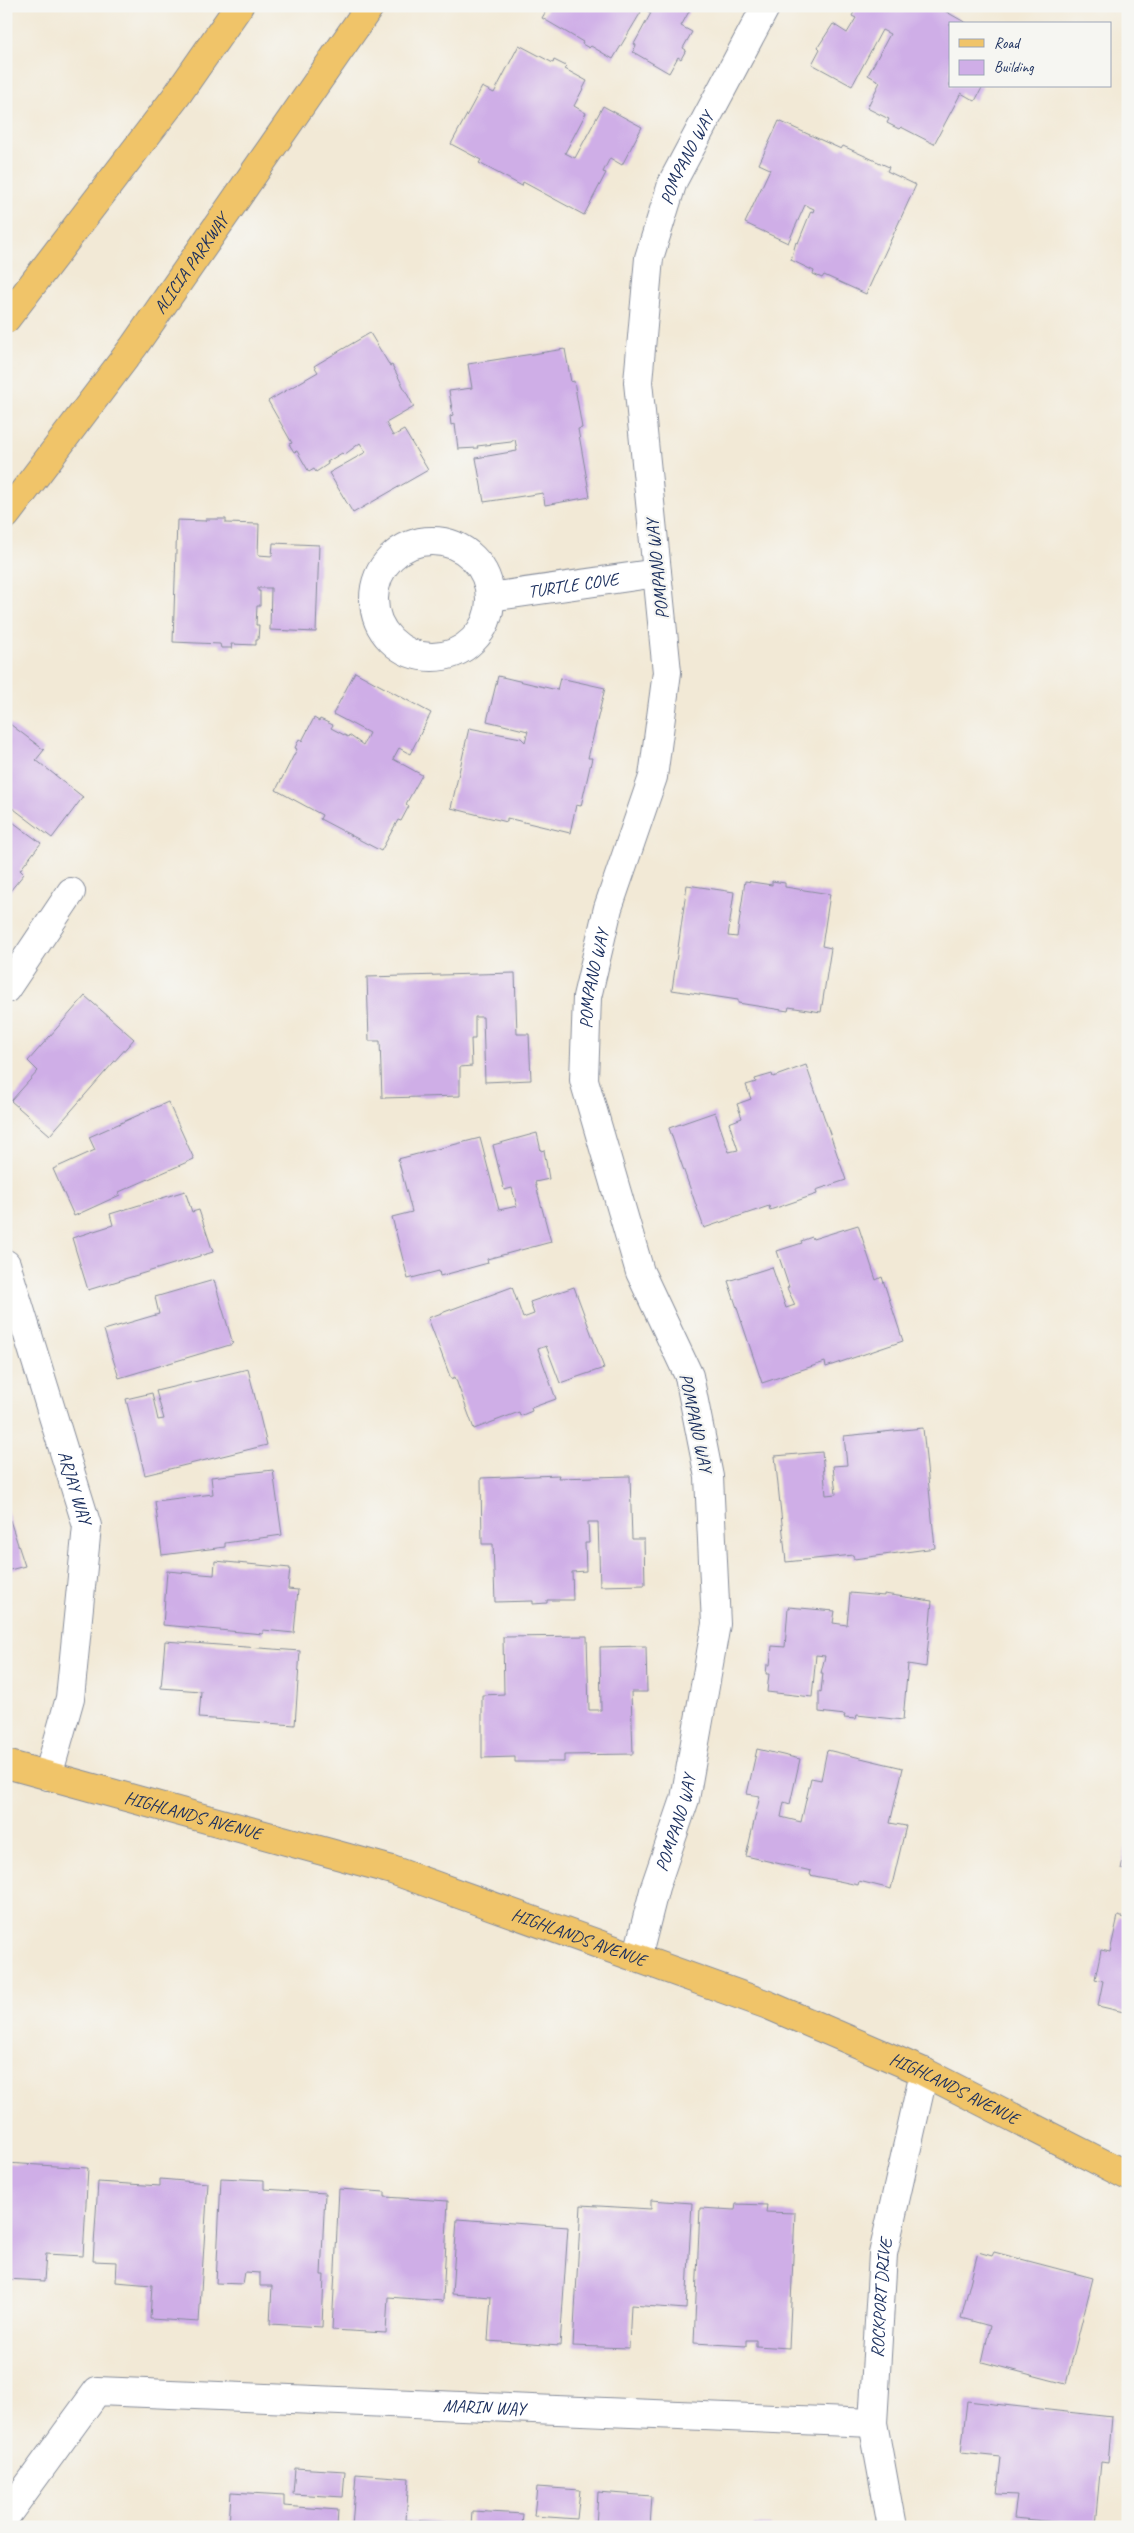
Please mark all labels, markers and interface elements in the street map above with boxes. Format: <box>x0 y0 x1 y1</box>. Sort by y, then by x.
legend <box>949 22 1112 88</box>
text: Road <box>994 34 1021 53</box>
text: Building <box>994 58 1034 77</box>
street label: POMPANO WAY <box>655 105 720 207</box>
street label: ALICIA PARKWAY <box>149 207 235 318</box>
street label: POMPANO WAY <box>640 515 673 620</box>
street label: TURTLE COVE <box>527 567 622 602</box>
street label: POMPANO WAY <box>575 924 614 1029</box>
street label: POMPANO WAY <box>675 1371 718 1477</box>
street label: ARJAY WAY <box>53 1448 98 1530</box>
street label: POMPANO WAY <box>650 1769 701 1874</box>
street label: HIGHLANDS AVENUE <box>122 1786 266 1845</box>
street label: HIGHLANDS AVENUE <box>509 1903 651 1972</box>
street label: HIGHLANDS AVENUE <box>886 2048 1024 2130</box>
street label: ROCKPORT DRIVE <box>866 2234 898 2358</box>
street label: MARIN WAY <box>442 2394 529 2420</box>

